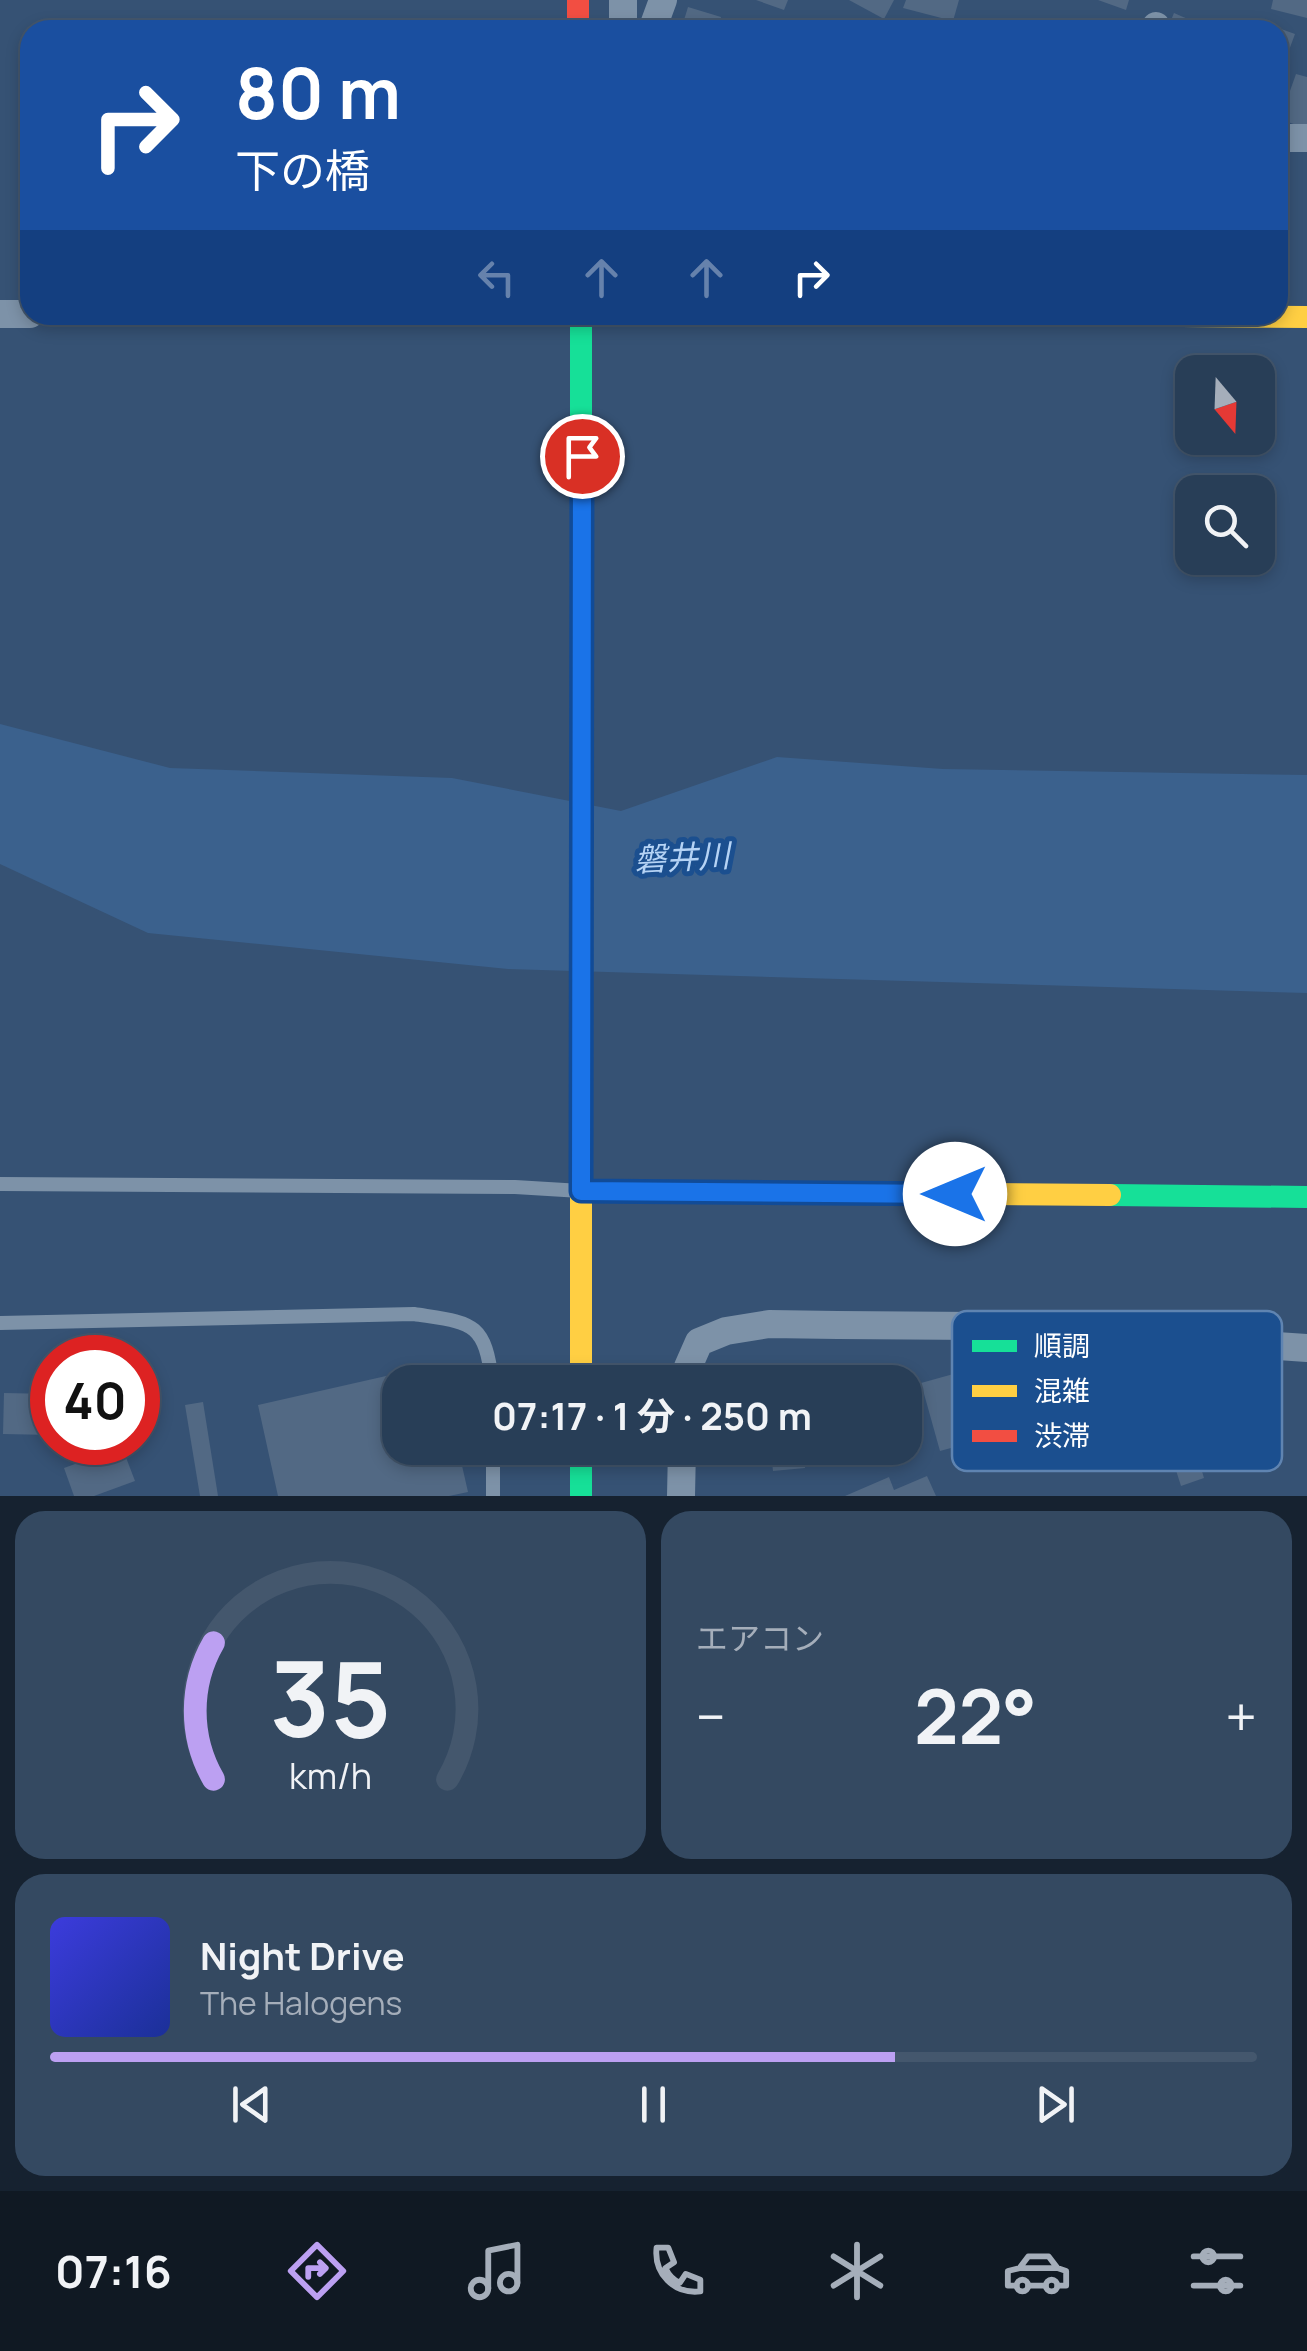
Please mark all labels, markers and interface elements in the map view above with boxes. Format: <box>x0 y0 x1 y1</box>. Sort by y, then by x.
text: 80 m <box>235 44 401 140</box>
icon: right <box>70 60 200 190</box>
text: 下の橋 <box>235 139 370 201</box>
icon: left <box>469 250 524 305</box>
icon: ahead <box>574 250 629 305</box>
icon: ahead <box>679 250 734 305</box>
icon: right <box>784 250 839 305</box>
north arrow <box>1175 355 1275 455</box>
map controls <box>1175 355 1275 575</box>
pin <box>540 414 625 499</box>
icon: arrive <box>555 429 610 484</box>
button: search <box>1175 475 1275 575</box>
water label: 磐井川 <box>633 832 734 881</box>
position arrow <box>903 1142 1007 1246</box>
legend <box>952 1311 1282 1471</box>
text: 順調 <box>1034 1326 1090 1364</box>
speed limit sign: 40 <box>30 1335 160 1465</box>
text: 混雑 <box>1034 1371 1090 1409</box>
text: 07:17 · 1 分 · 250 m <box>492 1389 812 1441</box>
text: 渋滞 <box>1034 1416 1090 1454</box>
text: エアコン <box>696 1616 824 1660</box>
text: 35 <box>270 1626 391 1768</box>
text: 22° <box>914 1664 1037 1767</box>
text: − <box>696 1678 726 1754</box>
text: + <box>1225 1678 1257 1754</box>
text: km/h <box>289 1751 372 1800</box>
text: Night Drive <box>200 1929 405 1981</box>
text: The Halogens <box>200 1981 402 2025</box>
icon: previous <box>224 2077 279 2132</box>
icon: pause <box>626 2077 681 2132</box>
icon: next <box>1028 2077 1083 2132</box>
icon: directions <box>282 2236 352 2306</box>
icon: music <box>462 2236 532 2306</box>
icon: phone <box>642 2236 712 2306</box>
icon: climate <box>822 2236 892 2306</box>
icon: car <box>1002 2236 1072 2306</box>
icon: filters <box>1182 2236 1252 2306</box>
text: 07:16 <box>55 2240 172 2302</box>

